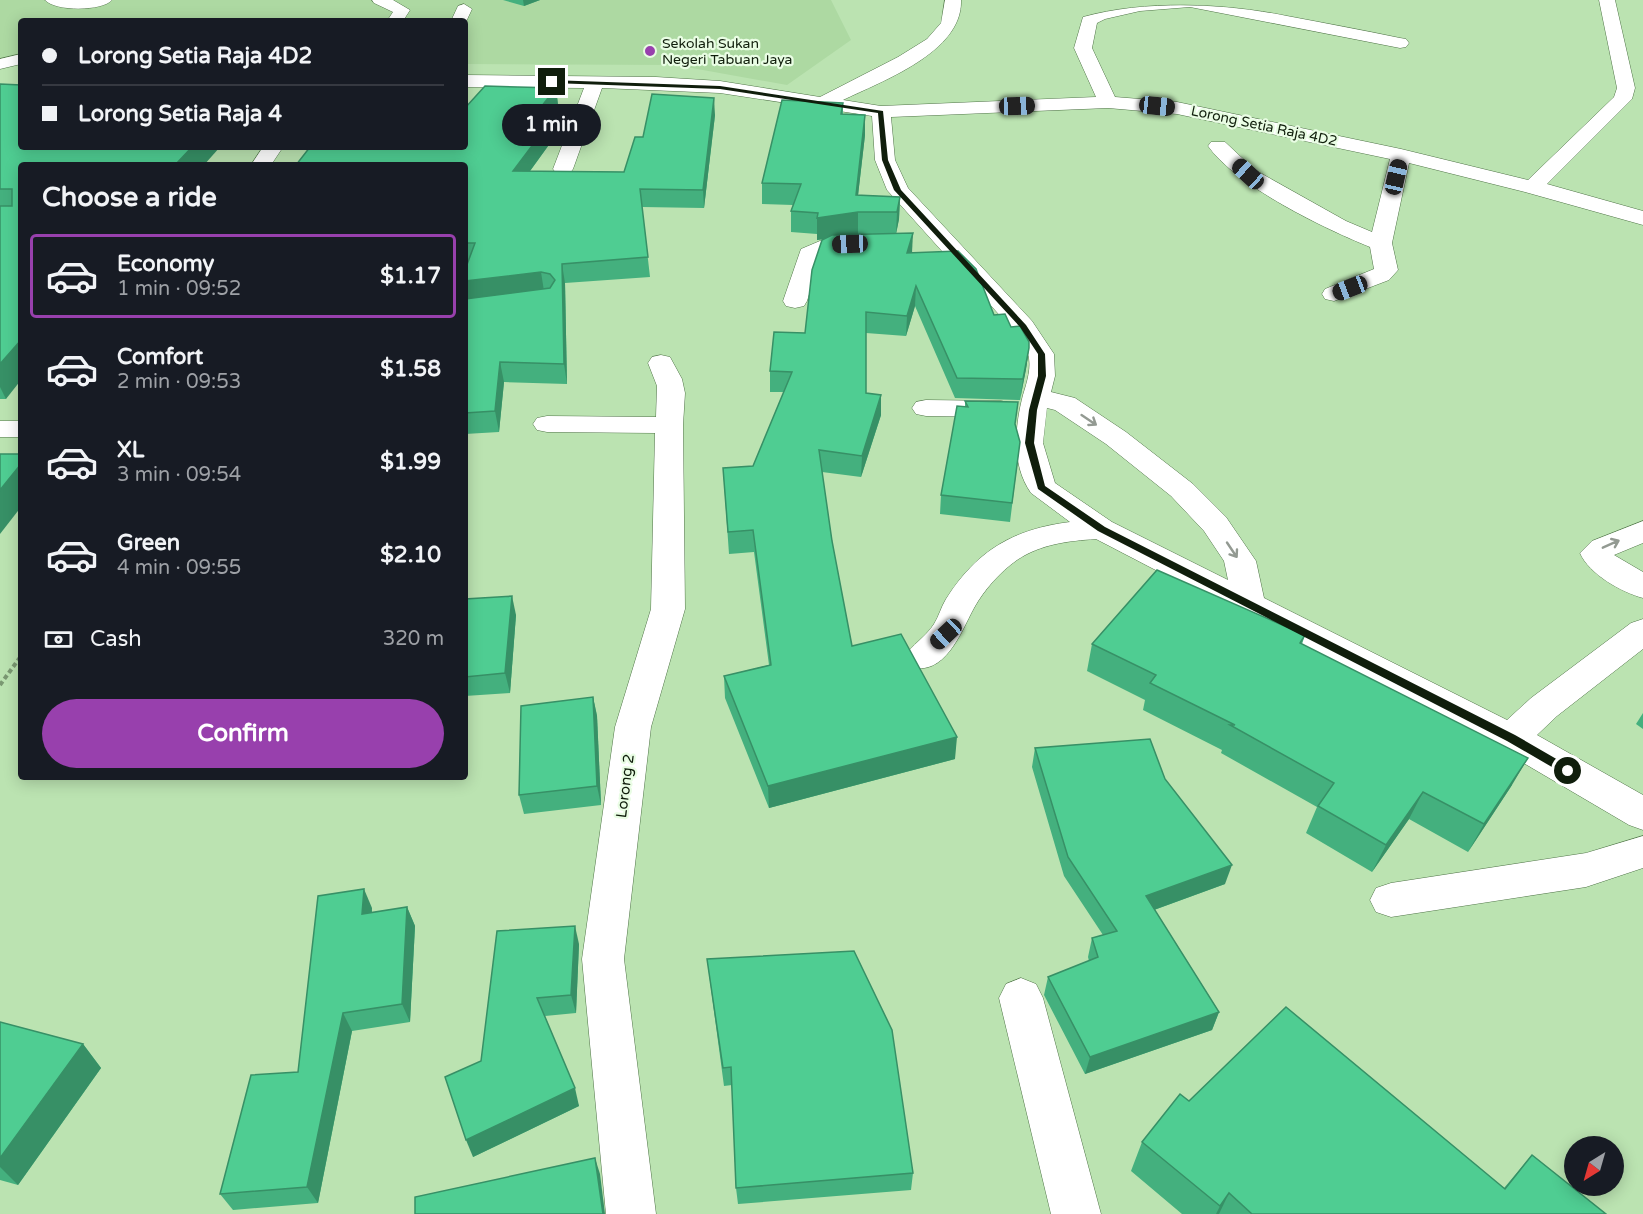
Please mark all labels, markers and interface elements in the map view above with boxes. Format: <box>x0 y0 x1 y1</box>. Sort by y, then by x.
place label: Sekolah Sukan Negeri Tabuan Jaya <box>662 35 792 68</box>
text: Lorong Setia Raja 4D2 <box>78 43 312 69</box>
marker: Sekolah Sukan Negeri Tabuan Jaya <box>643 44 657 58</box>
route end <box>538 68 565 95</box>
car <box>1138 95 1176 117</box>
car <box>999 96 1035 116</box>
text: Lorong Setia Raja 4 <box>78 101 282 127</box>
street label: Lorong Setia Raja 4D2 <box>1189 102 1339 150</box>
callout: 1 min <box>502 103 602 145</box>
text: 1 min <box>525 113 578 137</box>
car <box>1229 155 1267 193</box>
car <box>1383 157 1409 197</box>
text: Choose a ride <box>42 181 217 214</box>
car <box>832 234 868 254</box>
icon: car <box>45 249 99 303</box>
text: Economy <box>117 251 214 277</box>
text: $1.17 <box>380 263 441 289</box>
car <box>1330 273 1370 303</box>
text: 1 min · 09:52 <box>117 277 241 301</box>
icon: car <box>45 342 99 396</box>
text: Comfort <box>117 344 203 370</box>
text: $1.58 <box>380 356 441 382</box>
text: 2 min · 09:53 <box>117 370 241 394</box>
one-way arrow <box>1080 414 1097 426</box>
icon: car <box>45 435 99 489</box>
text: XL <box>117 437 144 463</box>
text: $1.99 <box>380 449 441 475</box>
text: 3 min · 09:54 <box>117 463 241 487</box>
icon: car <box>45 528 99 582</box>
text: Green <box>117 530 180 556</box>
one-way arrow <box>1602 538 1620 549</box>
one-way arrow <box>1226 541 1239 558</box>
text: $2.10 <box>380 542 441 568</box>
text: 4 min · 09:55 <box>117 556 241 580</box>
car <box>927 615 965 653</box>
icon: cash <box>42 623 75 656</box>
text: Cash <box>90 626 142 652</box>
text: 320 m <box>383 627 444 651</box>
button: Confirm <box>42 699 444 768</box>
street label: Lorong 2 <box>612 753 638 819</box>
route start <box>1554 757 1581 784</box>
north arrow <box>1564 1136 1624 1196</box>
map controls <box>1564 1136 1624 1196</box>

